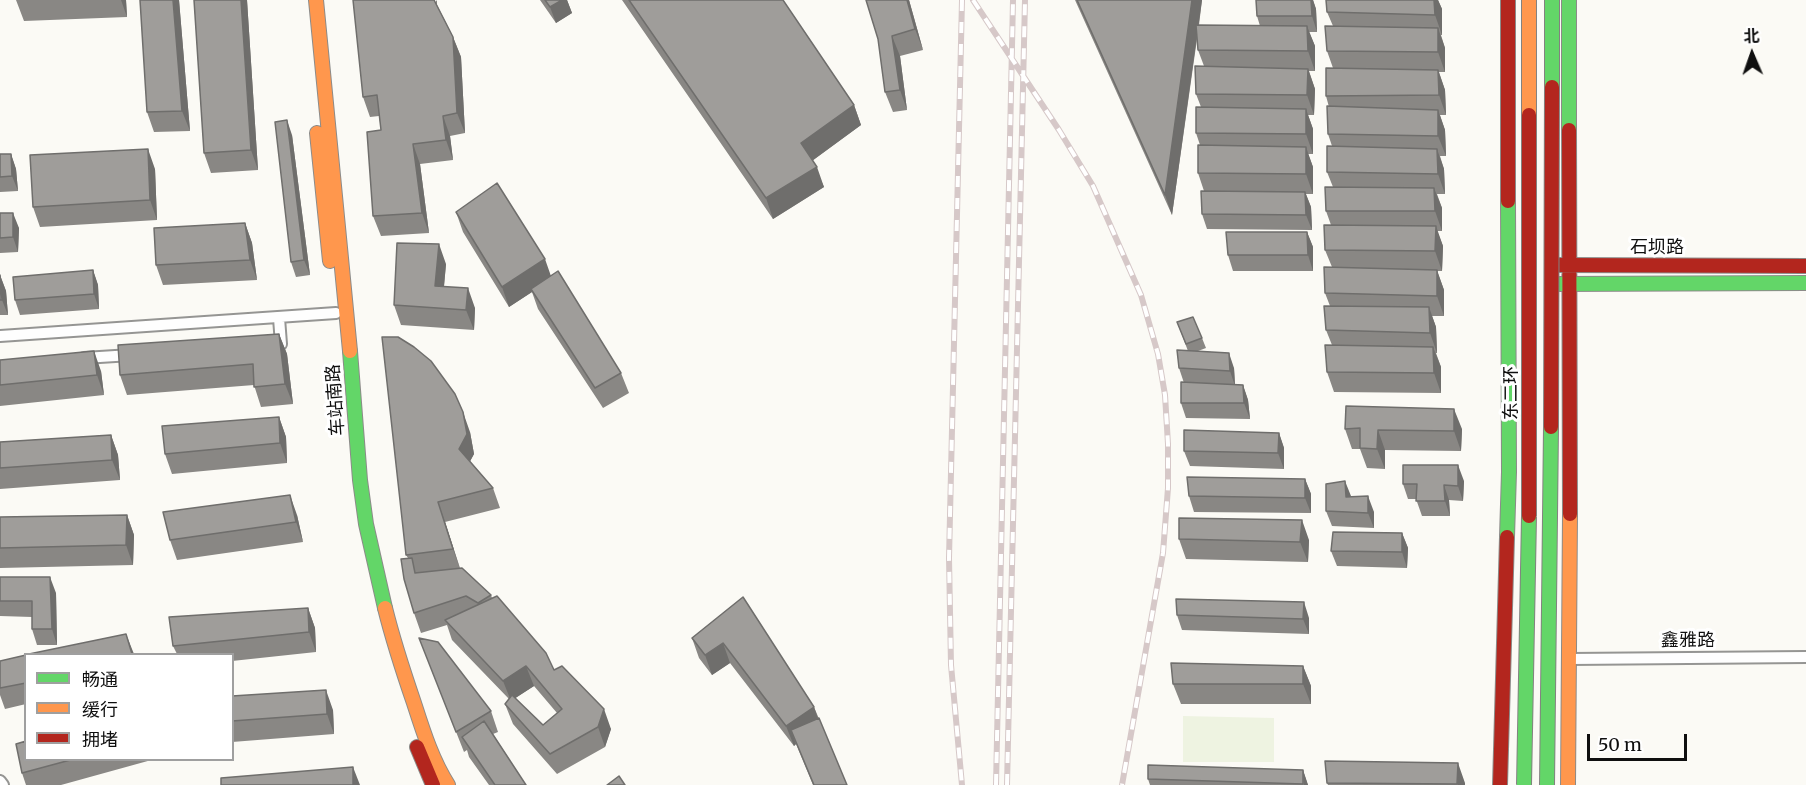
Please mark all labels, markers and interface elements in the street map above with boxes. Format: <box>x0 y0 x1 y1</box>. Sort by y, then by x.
north arrow <box>1722 24 1782 84</box>
text: 北 <box>1743 26 1760 46</box>
street label: 石坝路 <box>1630 237 1684 259</box>
street label: 车站南路 <box>323 363 349 437</box>
street label: 东二环 <box>1501 366 1523 420</box>
street label: 鑫雅路 <box>1661 630 1715 652</box>
legend <box>24 653 234 761</box>
text: 畅通 <box>82 668 118 691</box>
text: 缓行 <box>82 698 118 721</box>
scale bar <box>1590 722 1690 760</box>
text: 拥堵 <box>82 728 118 751</box>
text: 50 m <box>1598 733 1642 756</box>

